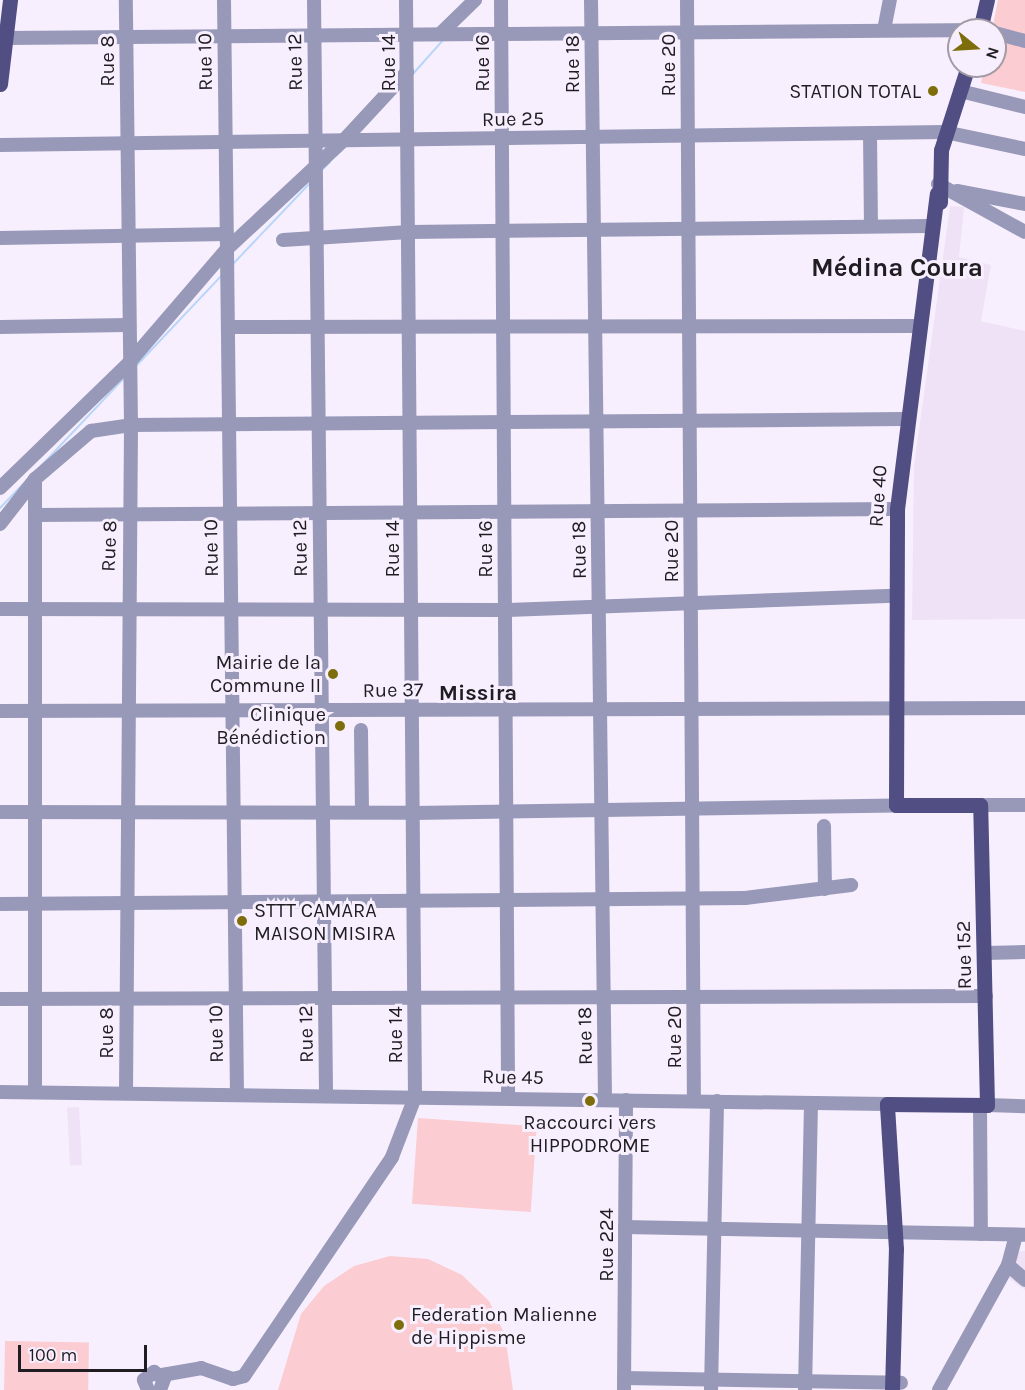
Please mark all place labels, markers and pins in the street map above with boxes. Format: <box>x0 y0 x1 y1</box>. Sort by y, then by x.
place label: STATION TOTAL <box>789 79 921 103</box>
marker: STATION TOTAL <box>926 84 940 98</box>
place label: Mairie de la Commune II <box>210 650 321 697</box>
marker: Mairie de la Commune II <box>326 667 340 681</box>
place label: Clinique Bénédiction <box>216 702 326 749</box>
marker: Clinique Bénédiction <box>331 717 349 735</box>
place label: STTT CAMARA MAISON MISIRA <box>254 898 395 945</box>
marker: STTT CAMARA MAISON MISIRA <box>235 914 249 928</box>
marker: Raccourci vers HIPPODROME <box>583 1094 597 1108</box>
place label: Raccourci vers HIPPODROME <box>523 1110 657 1157</box>
place label: Federation Malienne de Hippisme <box>411 1302 597 1349</box>
marker: Federation Malienne de Hippisme <box>392 1318 406 1332</box>

